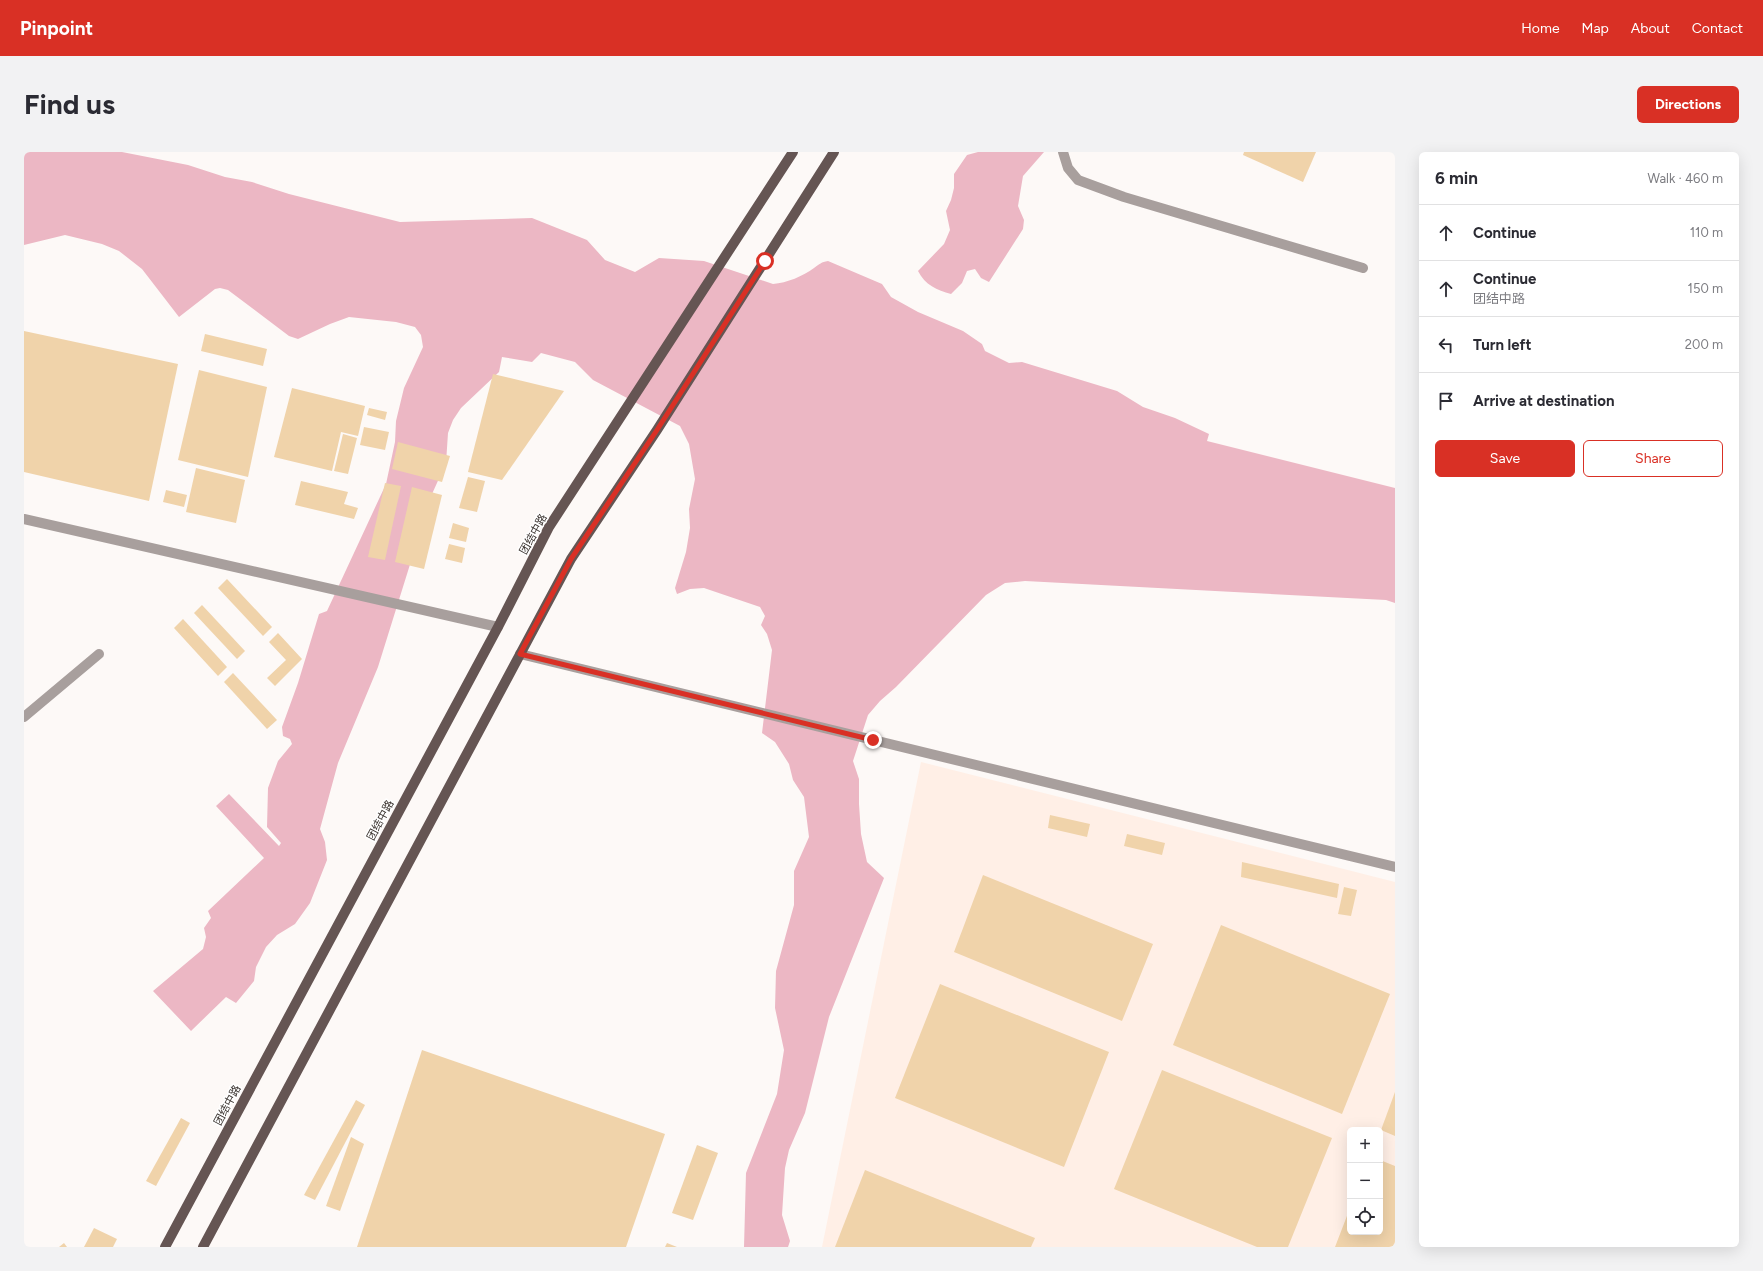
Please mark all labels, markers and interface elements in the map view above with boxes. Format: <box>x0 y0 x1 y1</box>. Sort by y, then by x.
text: Pinpoint <box>20 17 93 40</box>
text: Home <box>1521 20 1560 37</box>
text: Map <box>1582 20 1609 37</box>
text: About <box>1631 20 1670 37</box>
text: Contact <box>1692 20 1743 37</box>
button: Directions <box>1637 86 1739 123</box>
text: Find us <box>24 87 115 121</box>
text: 6 min <box>1435 168 1478 188</box>
text: Walk · 460 m <box>1647 171 1723 186</box>
icon: ahead <box>1435 222 1457 244</box>
text: Continue <box>1473 224 1536 242</box>
text: 110 m <box>1690 225 1723 240</box>
route start <box>756 252 774 270</box>
text: Continue <box>1473 270 1536 288</box>
icon: ahead <box>1435 278 1457 300</box>
text: 150 m <box>1688 281 1723 296</box>
text: 团结中路 <box>1473 291 1525 306</box>
icon: left <box>1435 334 1457 356</box>
text: Turn left <box>1473 336 1531 354</box>
text: 200 m <box>1685 337 1723 352</box>
icon: arrive <box>1435 390 1457 412</box>
text: Arrive at destination <box>1473 392 1614 410</box>
button: Save <box>1435 440 1575 477</box>
button: Share <box>1583 440 1723 477</box>
street label: 团结中路 <box>517 512 550 557</box>
route end <box>864 731 882 749</box>
street label: 团结中路 <box>364 798 397 843</box>
street label: 团结中路 <box>211 1083 244 1128</box>
map controls <box>1347 1127 1383 1235</box>
button: + <box>1347 1127 1383 1163</box>
button: − <box>1347 1163 1383 1199</box>
button: locate <box>1347 1199 1383 1235</box>

